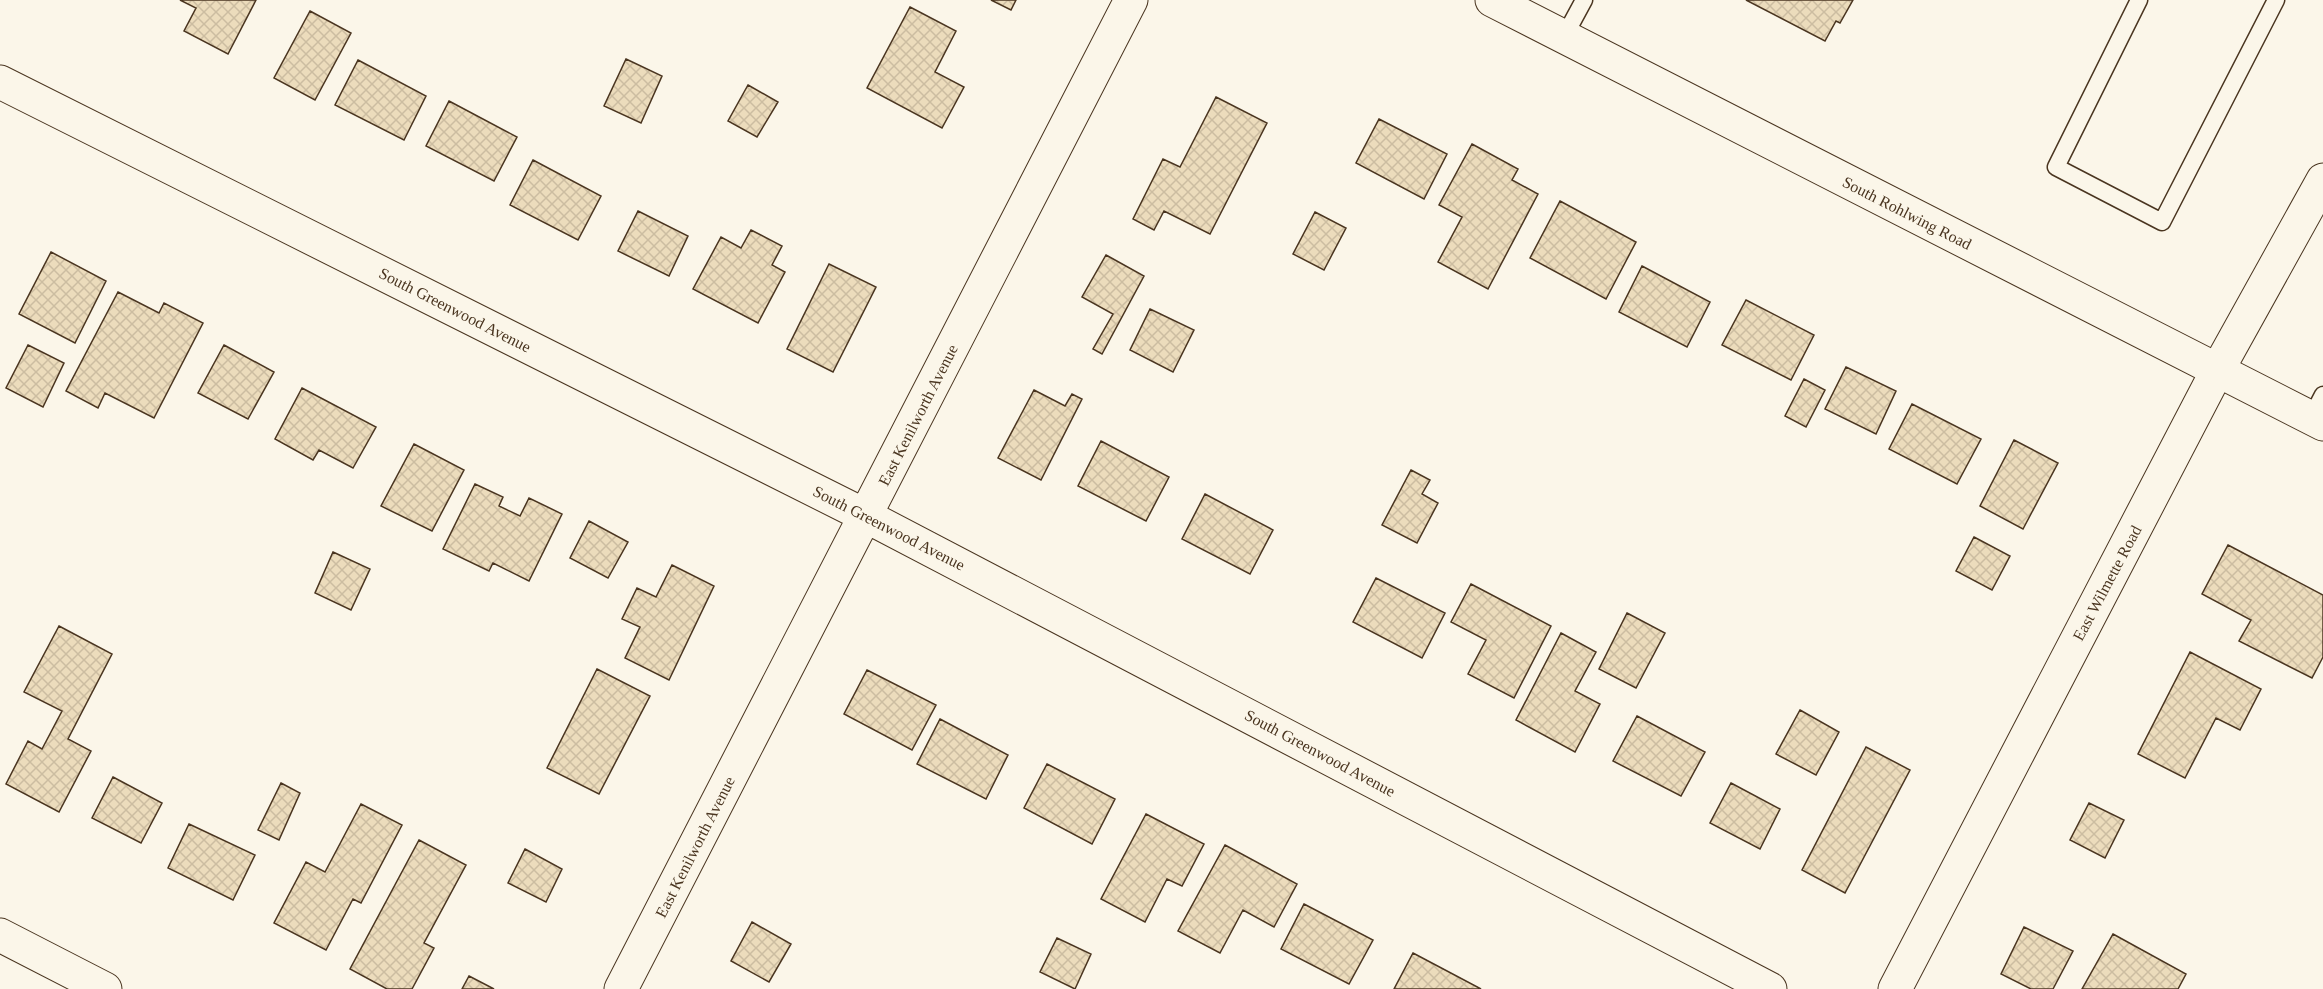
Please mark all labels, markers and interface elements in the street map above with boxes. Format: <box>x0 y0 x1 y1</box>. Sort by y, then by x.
street label: South Rohlwing Road <box>1839 173 1974 254</box>
street label: South Greenwood Avenue <box>376 264 534 356</box>
street label: East Kenilworth Avenue <box>875 342 961 488</box>
street label: South Greenwood Avenue <box>810 482 968 574</box>
street label: East Wilmette Road <box>2069 523 2145 643</box>
street label: South Greenwood Avenue <box>1242 706 1398 800</box>
street label: East Kenilworth Avenue <box>652 774 738 920</box>

